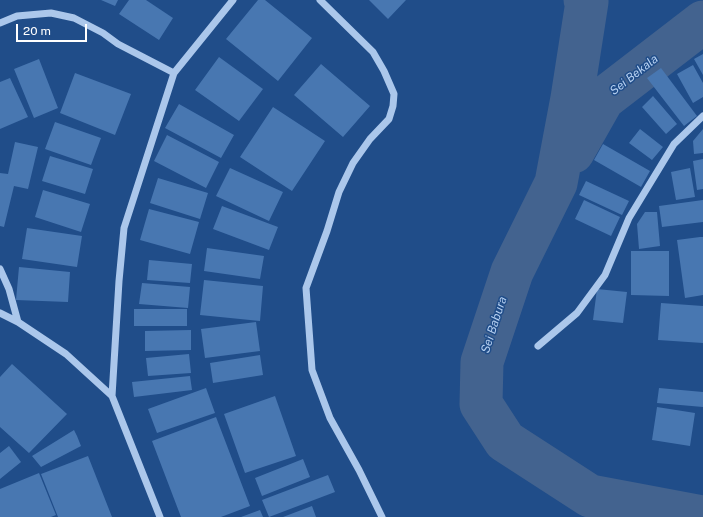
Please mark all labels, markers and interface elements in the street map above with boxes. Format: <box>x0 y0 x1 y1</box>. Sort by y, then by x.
scale bar <box>18 16 89 42</box>
text: 20 m <box>23 24 51 38</box>
water label: Sei Bekala <box>607 52 661 98</box>
water label: Sei Babura <box>478 295 510 355</box>

